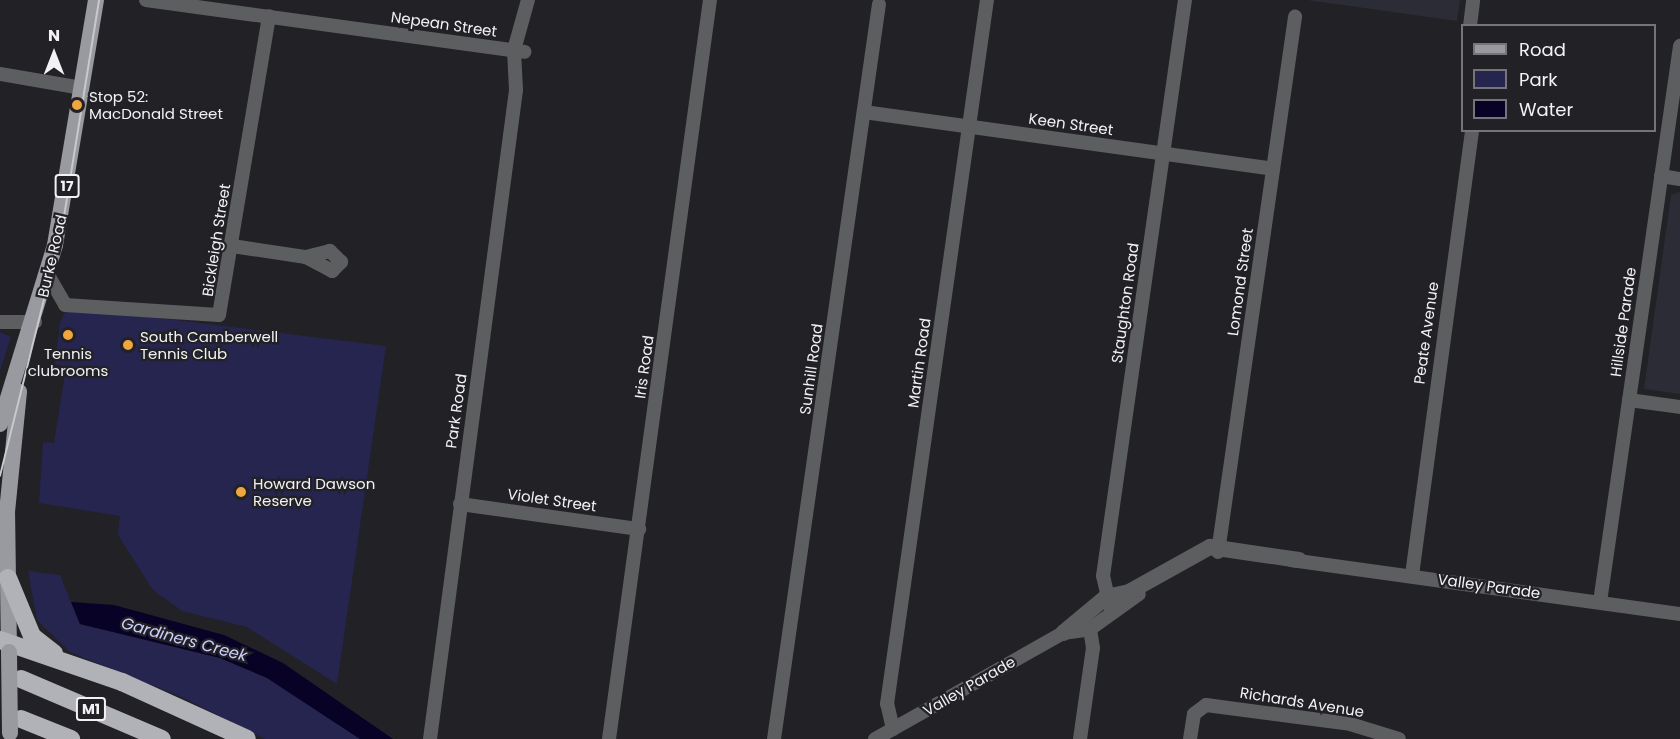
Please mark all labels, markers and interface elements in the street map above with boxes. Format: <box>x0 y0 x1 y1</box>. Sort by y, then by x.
street label: Nepean Street <box>390 8 498 40</box>
north arrow <box>24 24 84 84</box>
text: N <box>48 24 60 47</box>
legend <box>1461 24 1656 132</box>
text: Road <box>1519 37 1566 62</box>
text: Park <box>1519 67 1558 92</box>
place label: Stop 52: MacDonald Street <box>89 87 223 122</box>
text: Water <box>1519 97 1573 122</box>
marker: Stop 52: MacDonald Street <box>70 98 84 112</box>
street label: Keen Street <box>1028 109 1114 139</box>
road number: 17 <box>54 175 80 197</box>
street label: Bickleigh Street <box>198 182 234 298</box>
street label: Burke Road <box>34 213 70 299</box>
street label: Lomond Street <box>1224 227 1256 337</box>
street label: Staughton Road <box>1108 242 1142 364</box>
street label: Hillside Parade <box>1606 266 1640 378</box>
street label: Peate Avenue <box>1410 281 1442 385</box>
street label: Martin Road <box>904 317 934 409</box>
street label: Sunhill Road <box>796 322 826 416</box>
place label: South Camberwell Tennis Club <box>140 327 278 362</box>
marker: Tennis clubrooms <box>61 328 75 342</box>
street label: Iris Road <box>631 334 657 400</box>
marker: South Camberwell Tennis Club <box>121 338 135 352</box>
place label: Tennis clubrooms <box>28 344 108 379</box>
street label: Park Road <box>442 373 470 449</box>
place label: Howard Dawson Reserve <box>253 474 375 509</box>
marker: Howard Dawson Reserve <box>234 485 248 499</box>
street label: Violet Street <box>506 485 598 515</box>
street label: Valley Parade <box>1437 570 1541 602</box>
water label: Gardiners Creek <box>119 614 249 666</box>
street label: Valley Parade <box>920 652 1018 720</box>
street label: Richards Avenue <box>1239 683 1365 721</box>
road number: M1 <box>74 698 107 720</box>

